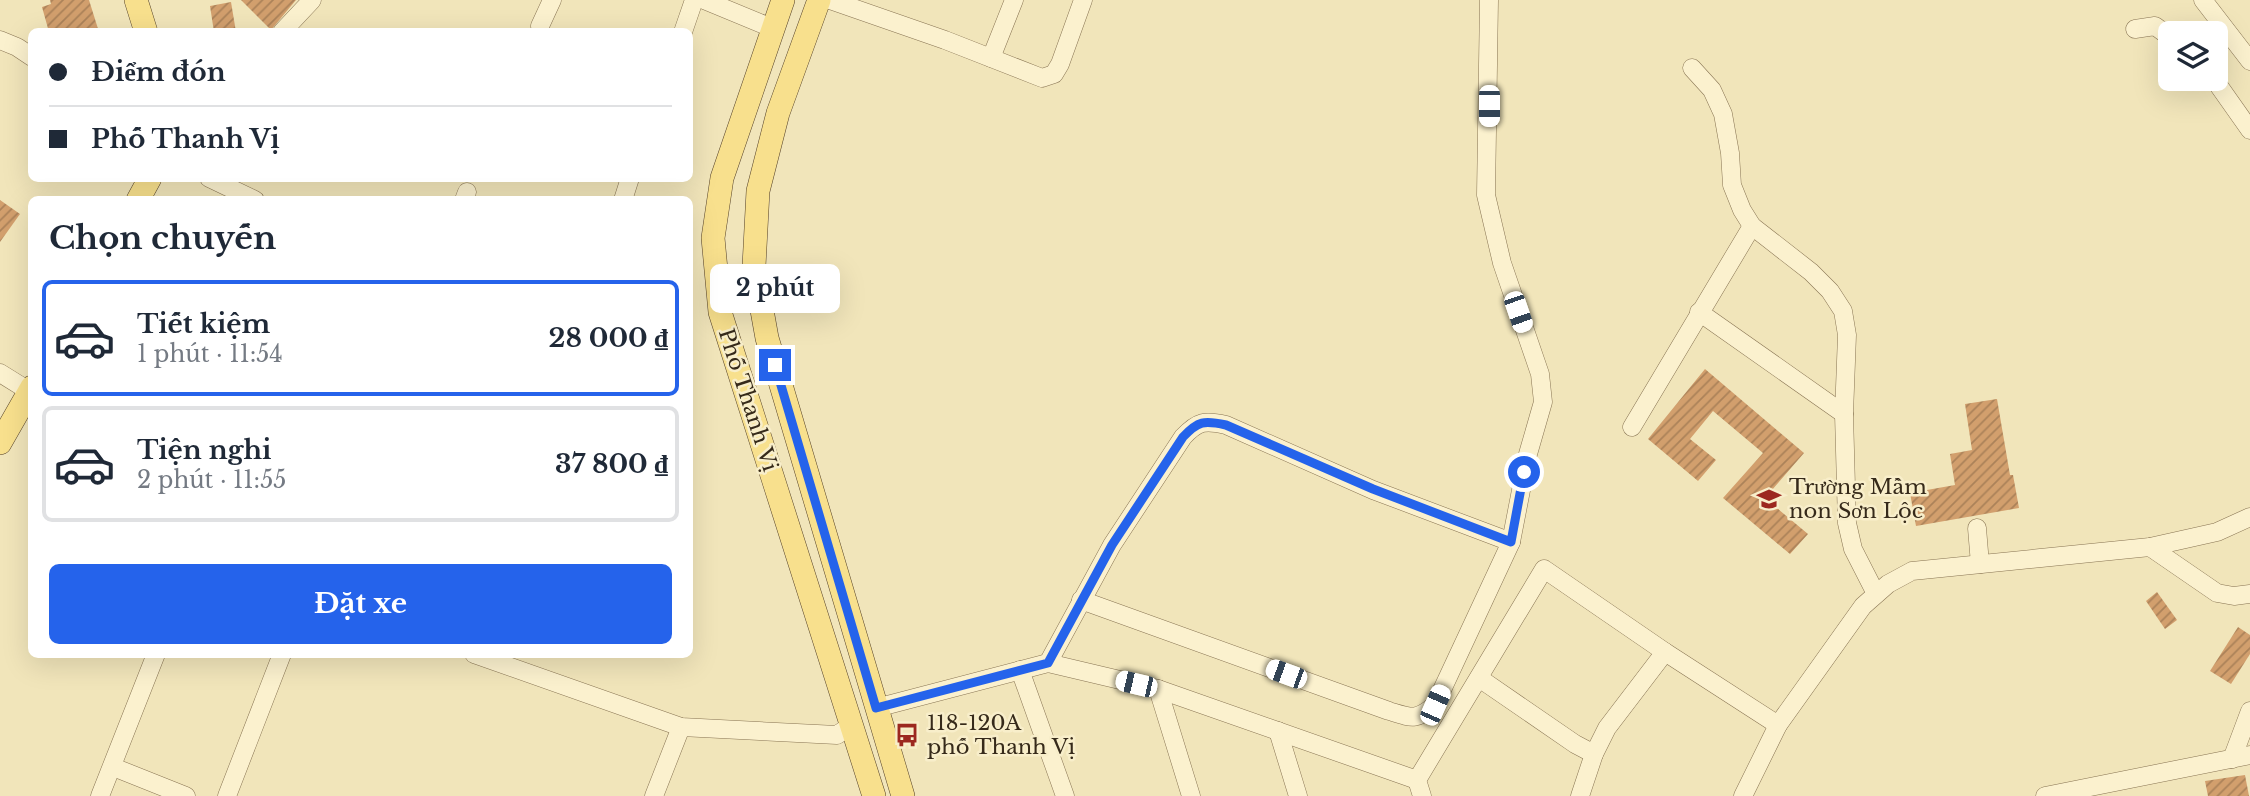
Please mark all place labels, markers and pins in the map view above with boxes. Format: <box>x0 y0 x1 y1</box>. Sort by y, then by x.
place label: Trường Mầm non Sơn Lộc <box>1789 474 1927 524</box>
school or university icon: Trường Mầm non Sơn Lộc <box>1755 485 1783 513</box>
place label: 118-120A phố Thanh Vị <box>927 710 1075 760</box>
bus stop icon: 118-120A phố Thanh Vị <box>893 721 921 749</box>

